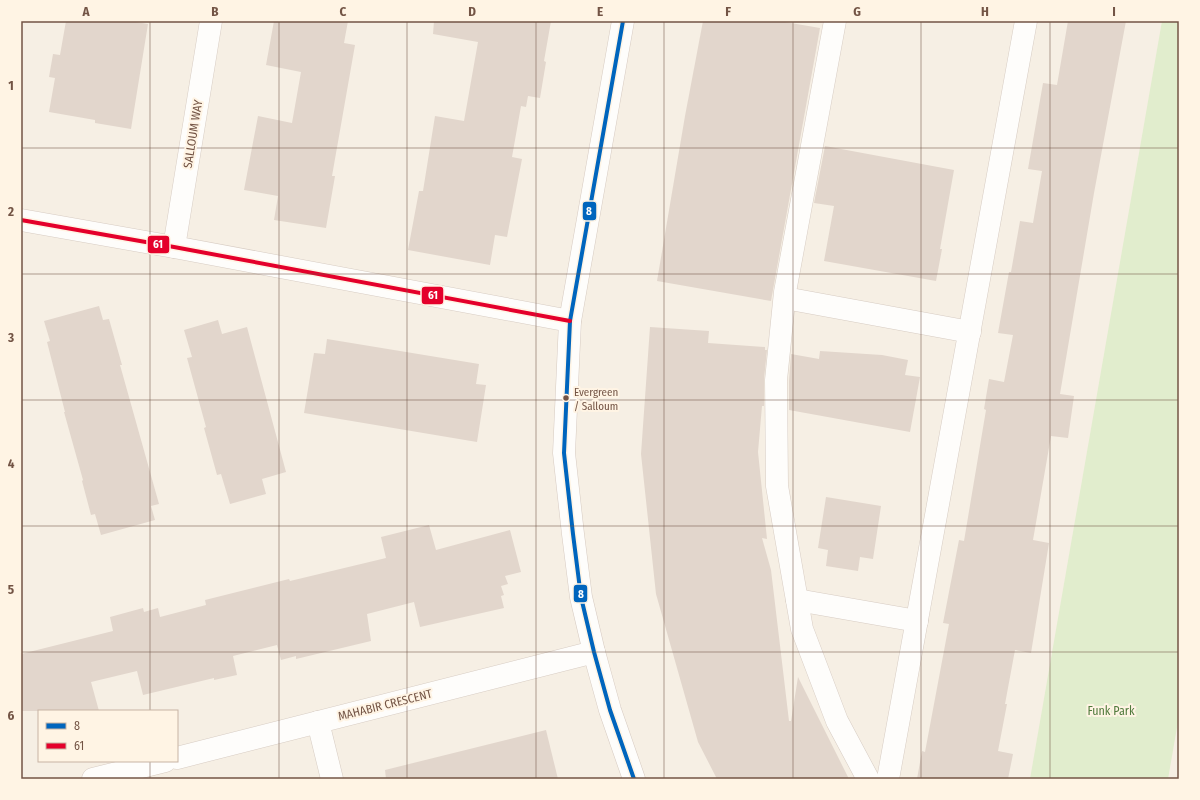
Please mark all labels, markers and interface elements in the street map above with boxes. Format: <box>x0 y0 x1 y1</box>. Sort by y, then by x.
text: A <box>81 4 90 19</box>
text: B <box>211 4 219 19</box>
text: C <box>340 4 347 19</box>
text: D <box>468 4 476 19</box>
text: E <box>597 4 603 19</box>
text: F <box>725 4 731 19</box>
text: G <box>853 4 861 19</box>
text: H <box>981 4 989 19</box>
text: I <box>1112 4 1116 19</box>
text: 1 <box>8 78 14 93</box>
street label: SALLOUM WAY <box>181 99 205 169</box>
line badge: 8 <box>582 201 597 221</box>
text: 2 <box>7 204 14 219</box>
text: 8 <box>586 205 592 218</box>
line badge: 61 <box>147 235 170 254</box>
text: 61 <box>153 238 163 251</box>
line badge: 61 <box>421 286 444 305</box>
text: 61 <box>428 289 438 302</box>
text: 3 <box>7 330 14 345</box>
place label: Evergreen / Salloum <box>574 386 618 413</box>
marker: Evergreen / Salloum <box>561 393 571 403</box>
text: 4 <box>8 456 15 471</box>
text: 5 <box>8 582 14 597</box>
line badge: 8 <box>573 584 588 603</box>
text: 8 <box>578 588 584 601</box>
street label: MAHABIR CRESCENT <box>337 686 434 723</box>
park label: Funk Park <box>1087 704 1135 718</box>
text: 6 <box>8 708 15 723</box>
legend <box>38 710 178 762</box>
text: 8 <box>74 719 80 733</box>
text: 61 <box>74 739 84 753</box>

